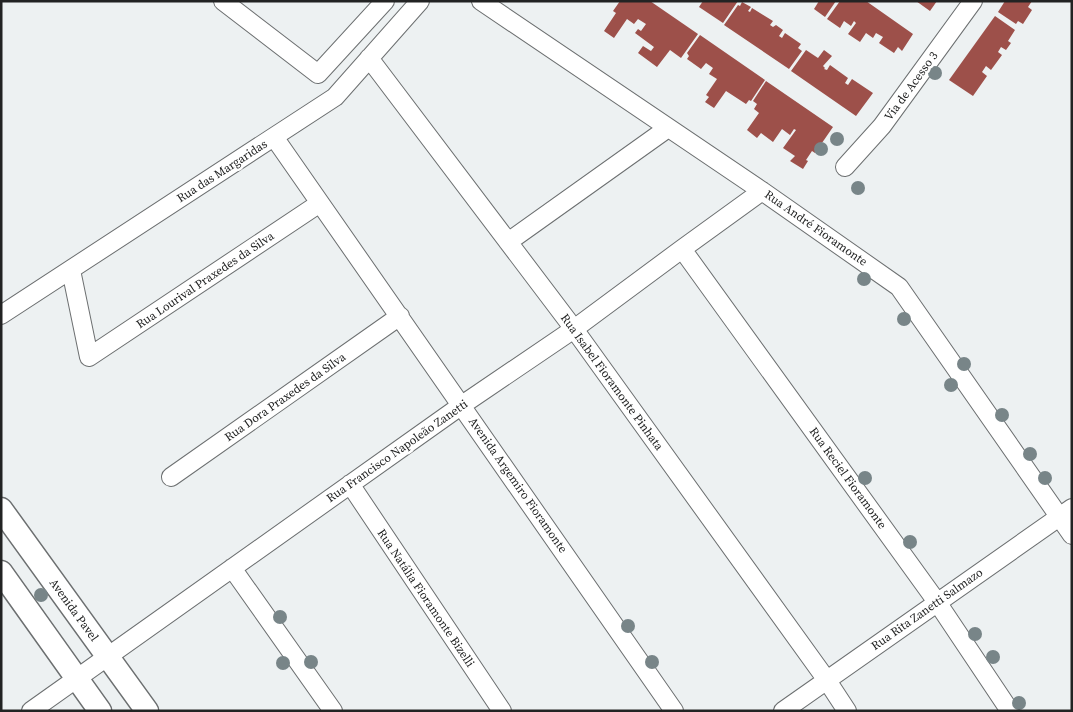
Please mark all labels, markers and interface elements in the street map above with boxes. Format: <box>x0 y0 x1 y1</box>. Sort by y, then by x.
street label: Via de Acesso 3 <box>881 48 941 124</box>
street label: Rua das Margaridas <box>174 136 270 206</box>
street label: Rua André Fioramonte <box>761 186 871 270</box>
street label: Rua Lourival Praxedes da Silva <box>133 227 278 332</box>
street label: Rua Isabel Fioramonte Pinhata <box>557 310 668 454</box>
street label: Rua Dora Praxedes da Silva <box>221 349 349 445</box>
street label: Rua Francisco Napoleão Zanetti <box>323 396 471 506</box>
street label: Avenida Argemiro Fioramonte <box>465 414 571 556</box>
street label: Rua Reciel Fioramonte <box>806 424 890 532</box>
street label: Rua Natália Fioramonte Bizelli <box>374 526 478 670</box>
street label: Rua Rita Zanetti Salmazo <box>868 564 986 654</box>
street label: Avenida Pavel <box>46 575 102 645</box>

